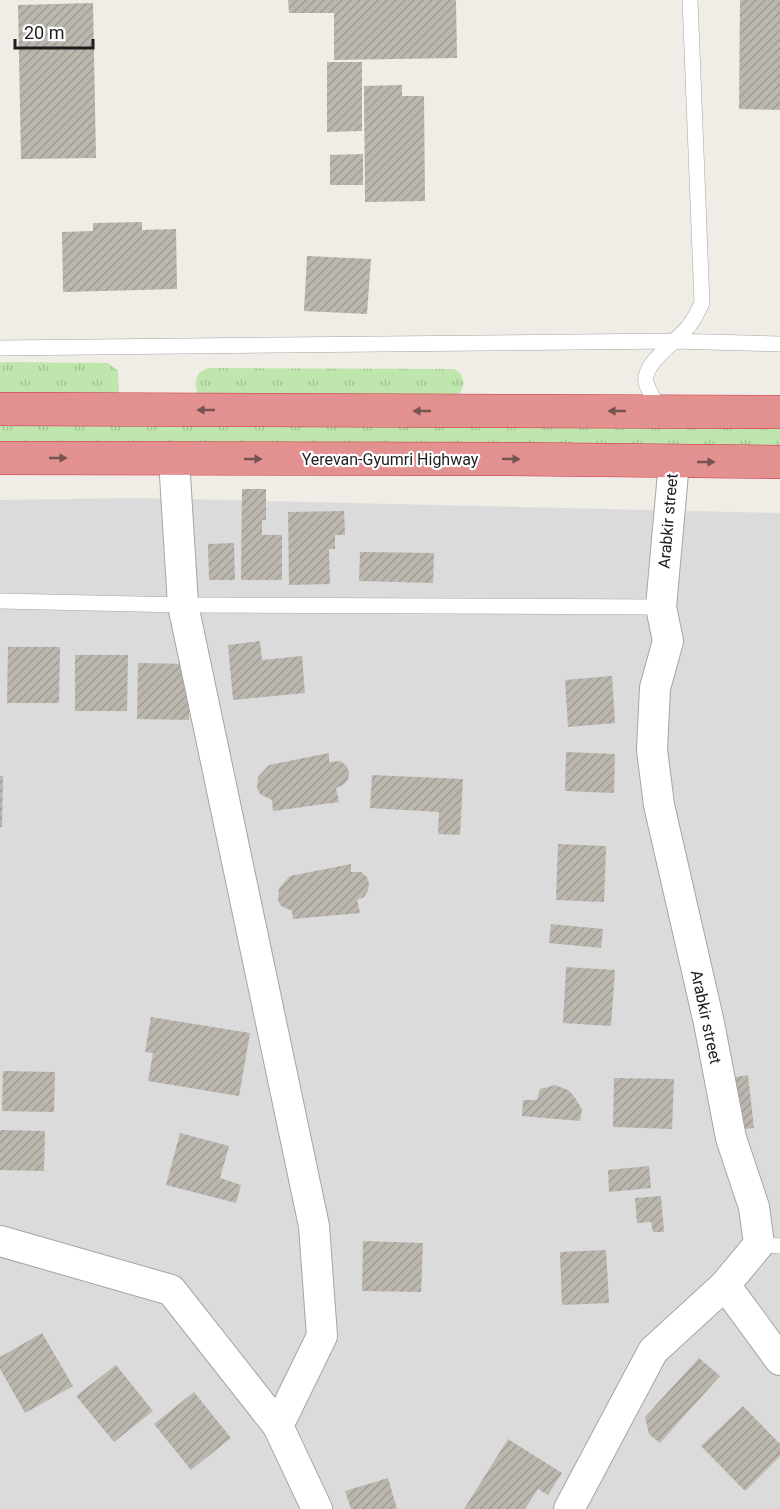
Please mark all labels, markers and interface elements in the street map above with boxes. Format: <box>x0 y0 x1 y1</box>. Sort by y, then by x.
scale bar <box>15 12 93 50</box>
text: 20 m <box>24 22 64 43</box>
one-way arrow <box>196 405 215 415</box>
one-way arrow <box>412 406 431 415</box>
one-way arrow <box>607 406 626 416</box>
street label: Yerevan-Gyumri Highway <box>302 450 479 469</box>
one-way arrow <box>49 453 68 463</box>
one-way arrow <box>244 454 263 464</box>
one-way arrow <box>502 454 521 464</box>
one-way arrow <box>697 457 716 467</box>
street label: Arabkir street <box>654 473 682 569</box>
street label: Arabkir street <box>687 968 725 1066</box>

